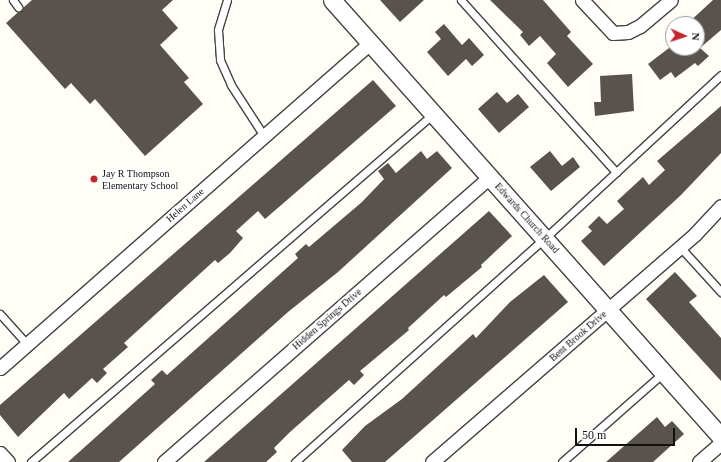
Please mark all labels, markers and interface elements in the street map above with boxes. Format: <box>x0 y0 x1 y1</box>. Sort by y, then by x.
north arrow <box>665 16 705 56</box>
text: N <box>690 32 702 41</box>
place label: Jay R Thompson Elementary School <box>102 167 178 190</box>
marker: Jay R Thompson Elementary School <box>89 174 99 184</box>
street label: Edwards Church Road <box>492 180 562 256</box>
street label: Helen Lane <box>164 185 206 225</box>
street label: Hidden Springs Drive <box>290 286 364 352</box>
street label: Bent Brook Drive <box>547 308 609 364</box>
scale bar <box>577 420 677 446</box>
text: 50 m <box>582 428 606 442</box>

